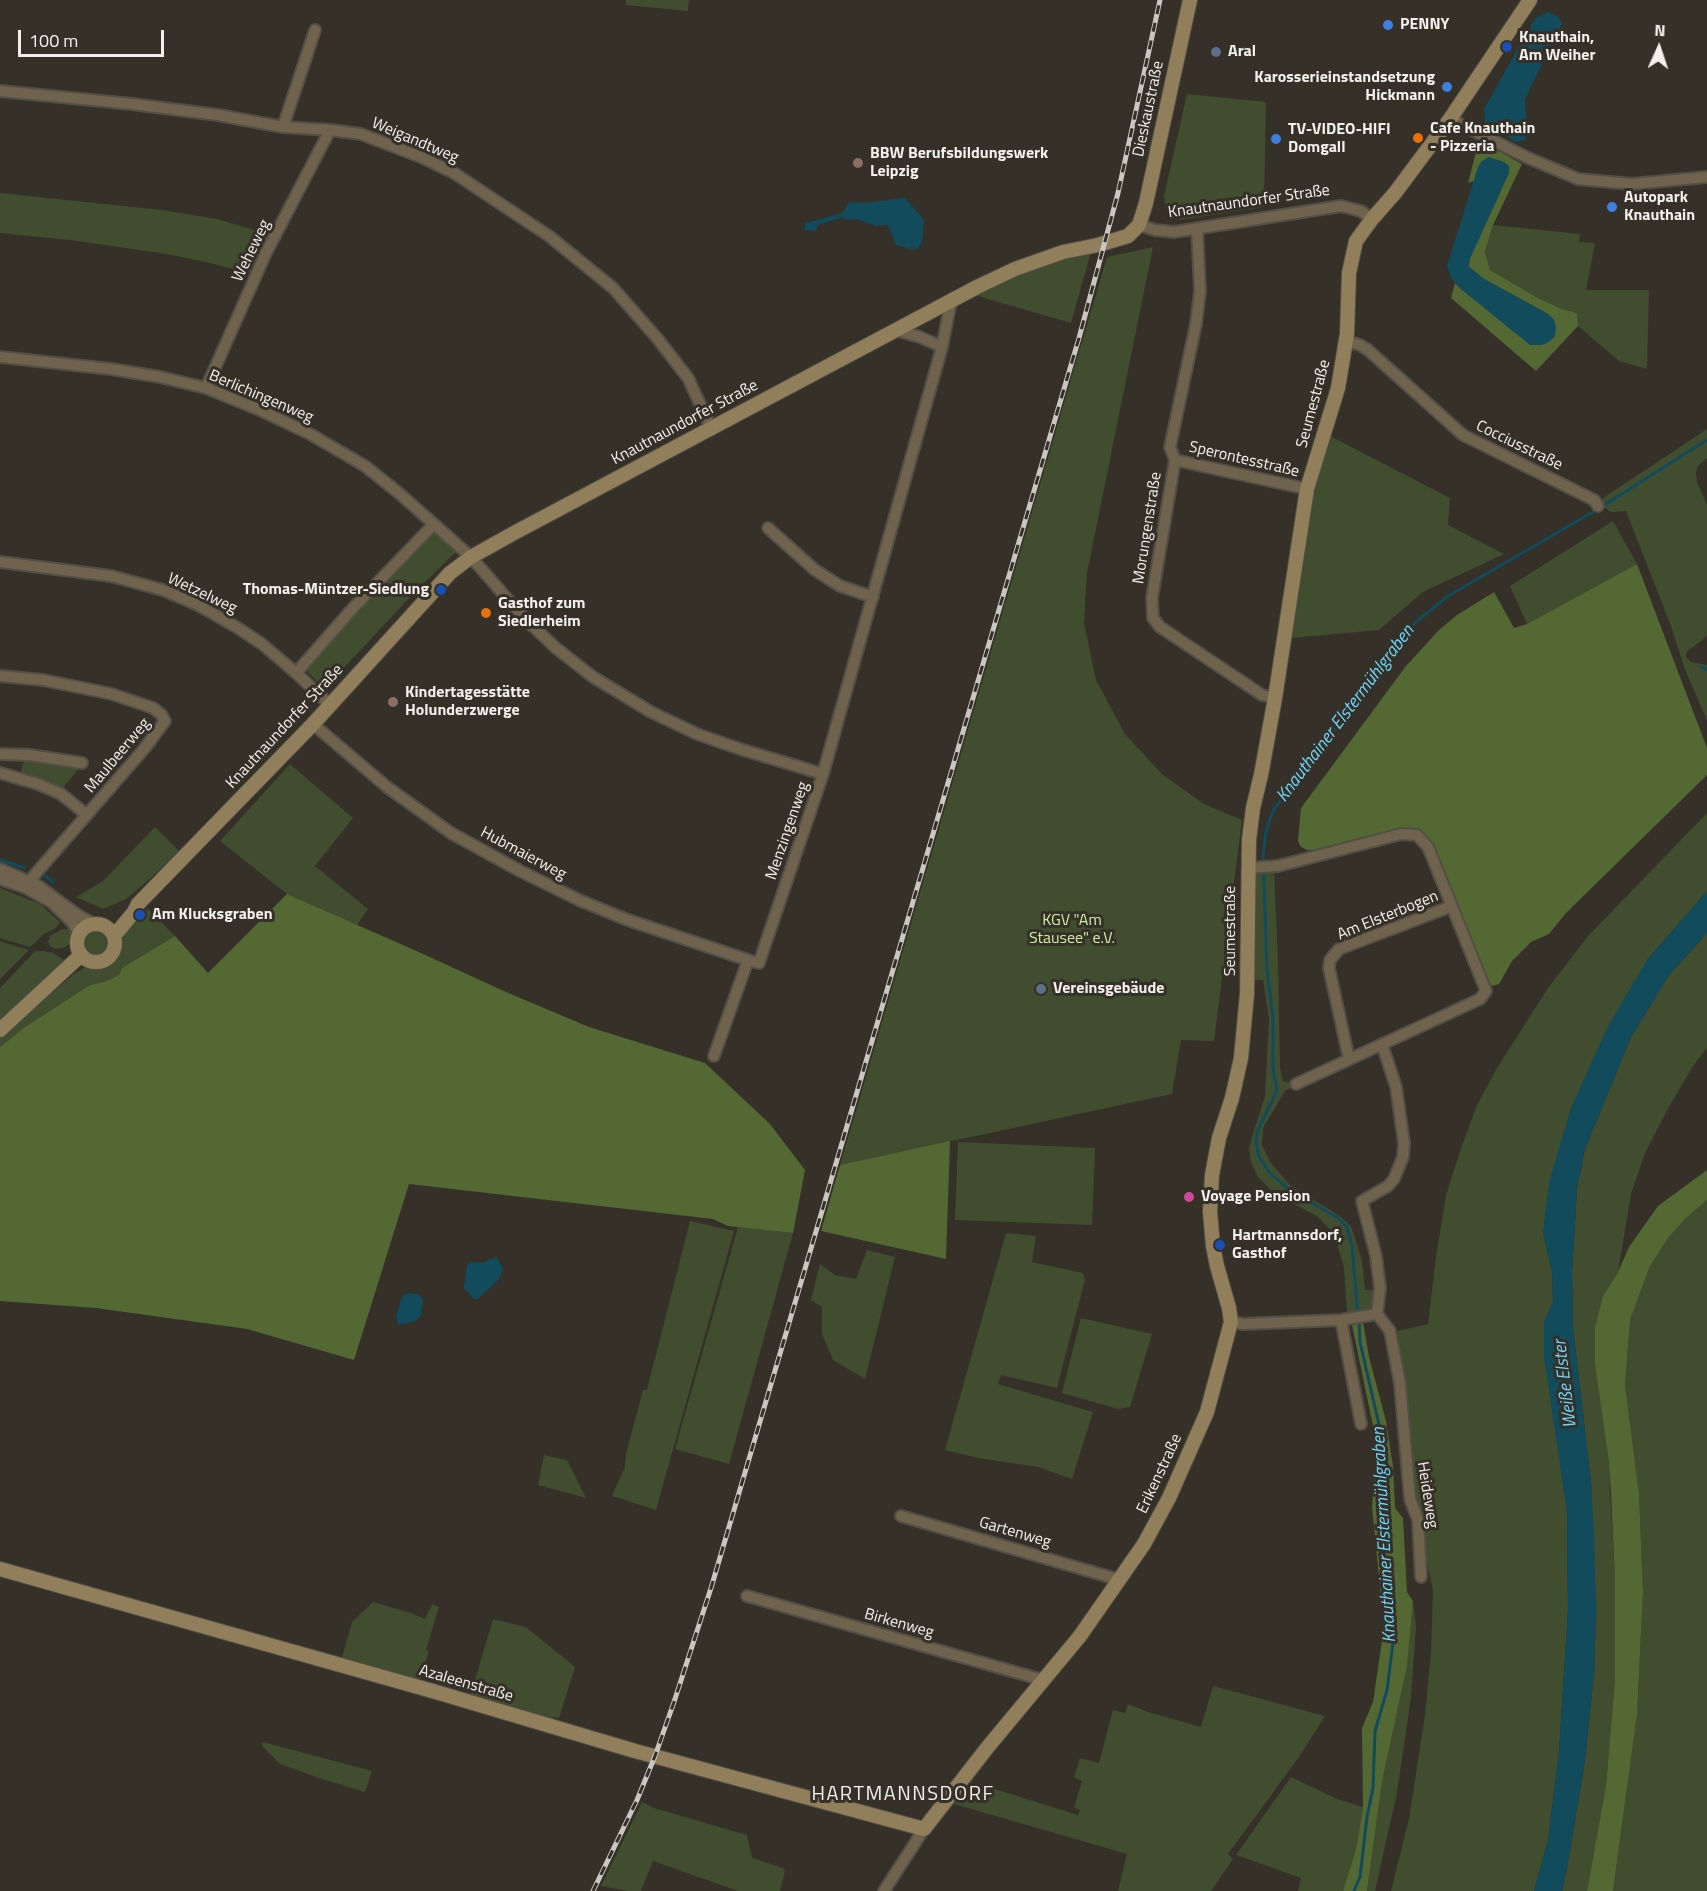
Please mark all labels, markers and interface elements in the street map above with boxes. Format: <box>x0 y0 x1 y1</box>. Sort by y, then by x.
place label: PENNY <box>1400 15 1449 35</box>
scale bar <box>21 18 166 56</box>
marker: PENNY <box>1381 18 1395 32</box>
north arrow <box>1629 18 1689 78</box>
text: N <box>1654 18 1666 42</box>
text: 100 m <box>29 27 78 54</box>
place label: Knauthain, Am Weiher <box>1519 28 1595 66</box>
marker: Knauthain, Am Weiher <box>1500 40 1514 54</box>
place label: Aral <box>1228 42 1256 62</box>
marker: Aral <box>1209 45 1223 59</box>
street label: Dieskaustraße <box>1129 59 1169 159</box>
place label: Karosserieinstandsetzung Hickmann <box>1254 68 1435 106</box>
marker: Karosserieinstandsetzung Hickmann <box>1440 80 1454 94</box>
street label: Weigandtweg <box>369 114 461 168</box>
place label: Cafe Knauthain - Pizzeria <box>1430 119 1535 157</box>
place label: TV-VIDEO-HIFI Domgall <box>1288 120 1390 158</box>
marker: Cafe Knauthain - Pizzeria <box>1411 131 1425 145</box>
marker: TV-VIDEO-HIFI Domgall <box>1269 132 1283 146</box>
place label: BBW Berufsbildungswerk Leipzig <box>870 144 1048 182</box>
marker: BBW Berufsbildungswerk Leipzig <box>851 156 865 170</box>
street label: Knautnaundorfer Straße <box>1167 181 1331 223</box>
place label: Autopark Knauthain <box>1624 188 1695 226</box>
marker: Autopark Knauthain <box>1605 200 1619 214</box>
street label: Weheweg <box>229 217 275 285</box>
street label: Seumestraße <box>1293 358 1335 450</box>
street label: Berlichingenweg <box>206 366 316 428</box>
street label: Knautnaundorfer Straße <box>608 376 762 470</box>
street label: Cocciusstraße <box>1472 417 1566 475</box>
street label: Sperontesstraße <box>1187 438 1301 482</box>
street label: Morungenstraße <box>1130 471 1166 585</box>
street label: Wetzelweg <box>164 569 240 619</box>
place label: Thomas-Müntzer-Siedlung <box>243 580 429 600</box>
marker: Thomas-Müntzer-Siedlung <box>434 583 448 597</box>
place label: Gasthof zum Siedlerheim <box>498 594 585 632</box>
marker: Gasthof zum Siedlerheim <box>479 606 493 620</box>
water label: Knauthainer Elstermühlgraben <box>1272 621 1420 807</box>
street label: Knautnaundorfer Straße <box>222 661 348 793</box>
place label: Kindertagesstätte Holunderzwerge <box>405 683 530 721</box>
marker: Kindertagesstätte Holunderzwerge <box>386 695 400 709</box>
street label: Maulbeerweg <box>81 715 155 797</box>
street label: Menzingenweg <box>762 779 814 883</box>
street label: Hubmaierweg <box>477 823 569 885</box>
street label: Seumestraße <box>1221 886 1241 976</box>
street label: Am Elsterbogen <box>1335 887 1441 945</box>
place label: Am Klucksgraben <box>152 905 273 925</box>
marker: Am Klucksgraben <box>133 908 147 922</box>
park label: KGV "Am Stausee" e.V. <box>1029 911 1115 949</box>
place label: Vereinsgebäude <box>1053 979 1164 999</box>
marker: Vereinsgebäude <box>1034 982 1048 996</box>
place label: Voyage Pension <box>1201 1187 1310 1207</box>
marker: Voyage Pension <box>1182 1190 1196 1204</box>
place label: Hartmannsdorf, Gasthof <box>1232 1226 1342 1264</box>
marker: Hartmannsdorf, Gasthof <box>1213 1238 1227 1252</box>
water label: Weiße Elster <box>1550 1339 1582 1429</box>
water label: Knauthainer Elstermühlgraben <box>1369 1427 1401 1643</box>
street label: Erikenstraße <box>1133 1431 1187 1517</box>
street label: Heideweg <box>1412 1460 1442 1530</box>
street label: Gartenweg <box>977 1514 1053 1552</box>
street label: Birkenweg <box>862 1605 936 1643</box>
street label: Azaleenstraße <box>417 1661 515 1707</box>
district label: HARTMANNSDORF <box>811 1783 995 1807</box>

